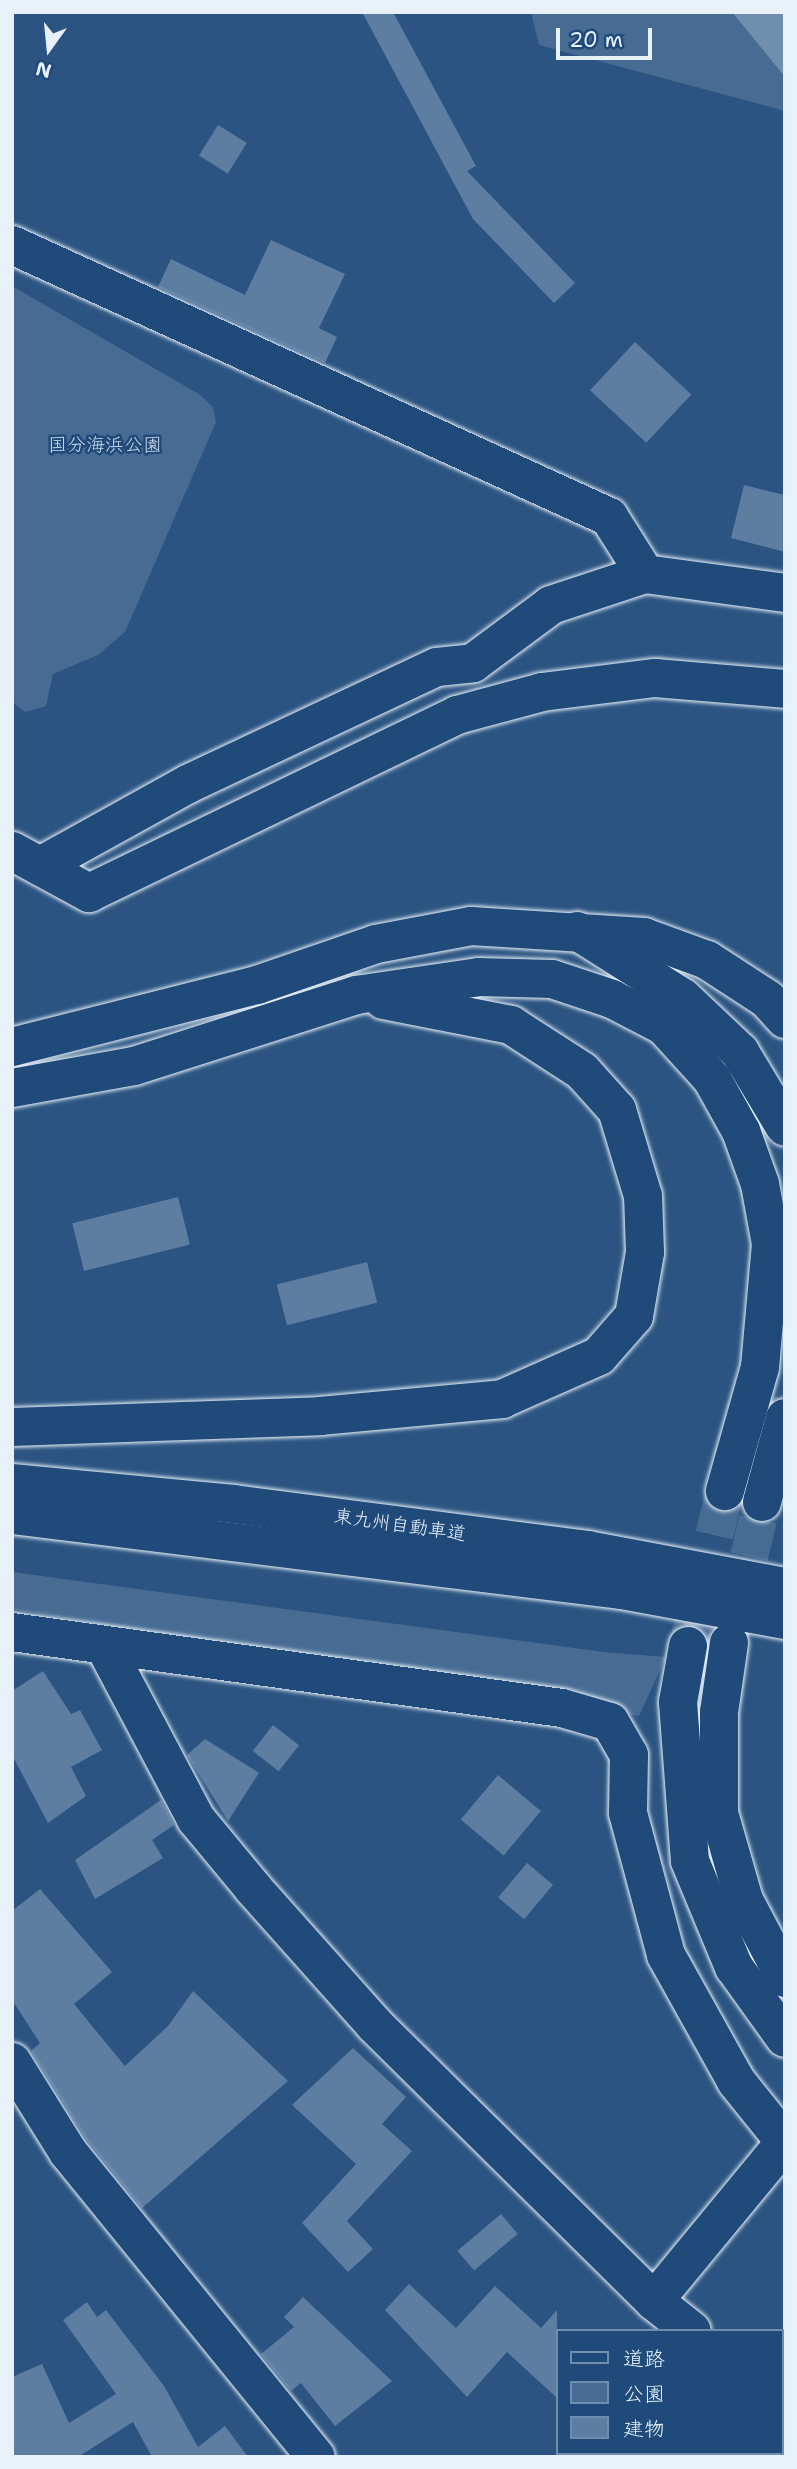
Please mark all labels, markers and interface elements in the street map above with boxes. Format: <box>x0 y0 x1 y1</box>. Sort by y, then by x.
north arrow <box>14 14 84 84</box>
scale bar <box>559 14 655 58</box>
text: 20 m <box>569 26 623 54</box>
text: N <box>33 56 54 84</box>
park label: 国分海浜公園 <box>48 434 162 456</box>
street label: 東九州自動車道 <box>333 1504 467 1546</box>
legend <box>556 2329 783 2455</box>
text: 道路 <box>623 2345 665 2373</box>
text: 公園 <box>623 2380 665 2408</box>
text: 建物 <box>623 2415 665 2443</box>

